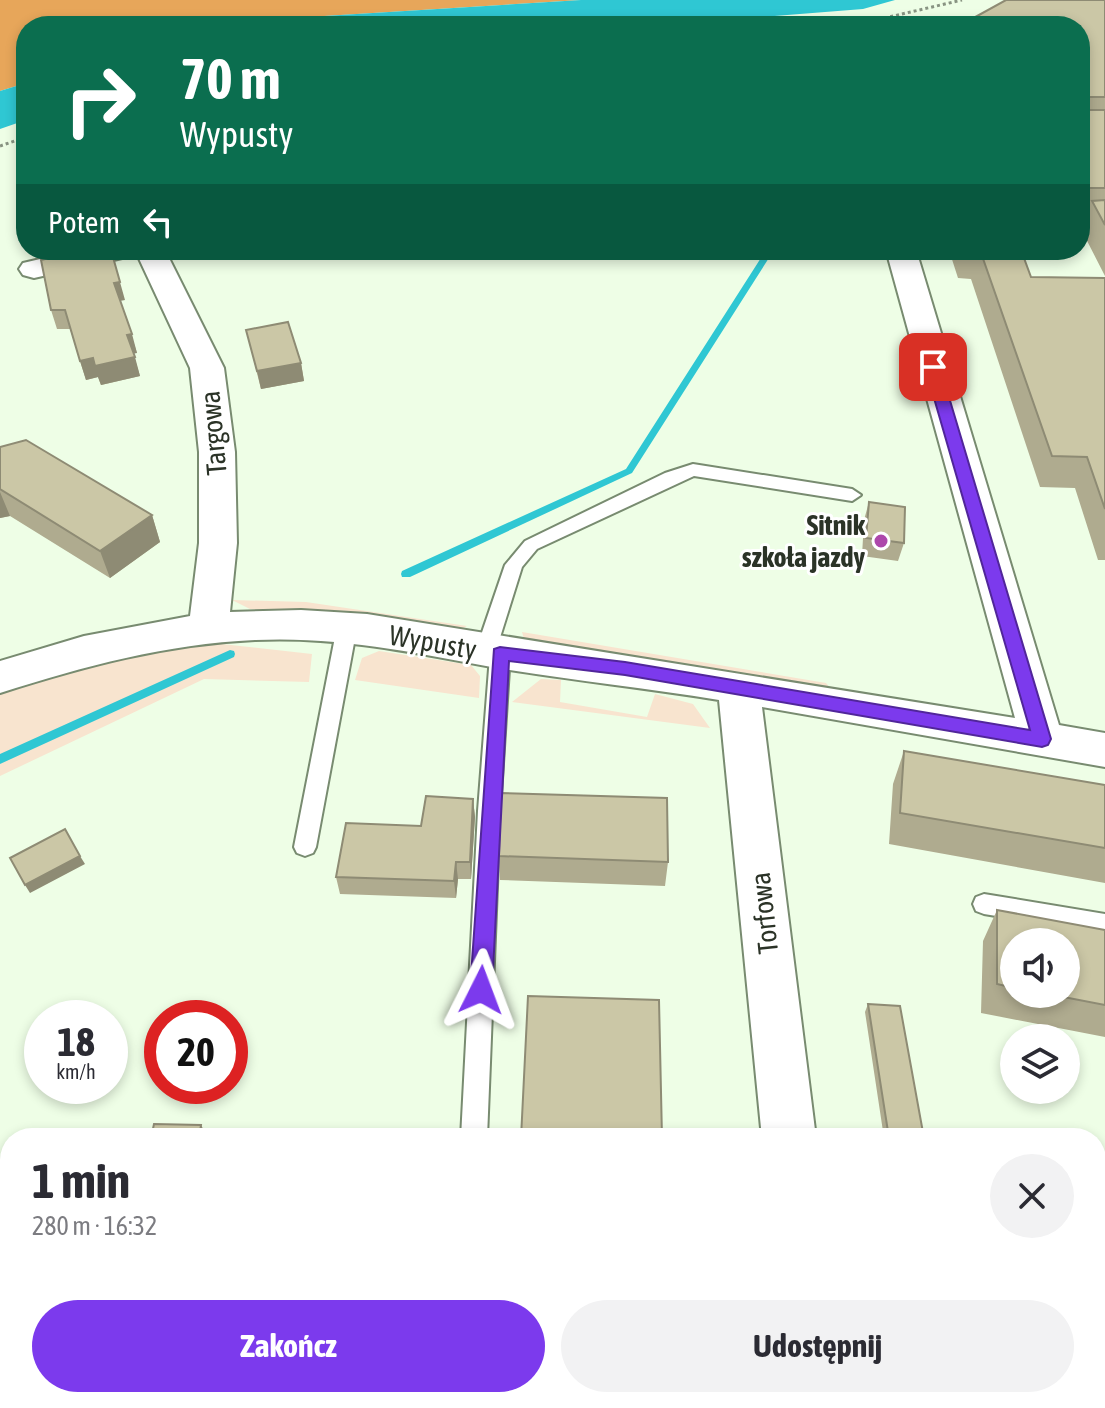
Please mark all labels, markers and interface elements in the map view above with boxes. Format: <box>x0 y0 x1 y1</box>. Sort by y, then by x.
text: 70 m <box>180 47 281 111</box>
icon: right <box>48 48 152 152</box>
text: Wypusty <box>180 113 293 155</box>
icon: left <box>136 200 180 244</box>
text: Potem <box>48 205 120 239</box>
pin <box>899 333 967 401</box>
icon: arrive <box>911 345 955 389</box>
street label: Targowa <box>193 389 233 477</box>
place label: Sitnik szkoła jazdy <box>742 509 866 573</box>
marker: Sitnik szkoła jazdy <box>872 532 890 550</box>
street label: Wypusty <box>387 619 479 665</box>
street label: Torfowa <box>744 871 784 955</box>
map controls <box>1000 928 1080 1104</box>
button: sound <box>1000 928 1080 1008</box>
position arrow <box>439 948 523 1032</box>
speed limit sign: 20 <box>144 1000 248 1104</box>
text: 18 <box>57 1019 95 1064</box>
button: layers <box>1000 1024 1080 1104</box>
text: km/h <box>56 1060 96 1083</box>
text: 1 min <box>32 1153 130 1208</box>
button: close <box>990 1154 1074 1238</box>
text: 280 m · 16:32 <box>32 1211 157 1241</box>
button: Zakończ <box>32 1300 545 1392</box>
button: Udostępnij <box>561 1300 1074 1392</box>

